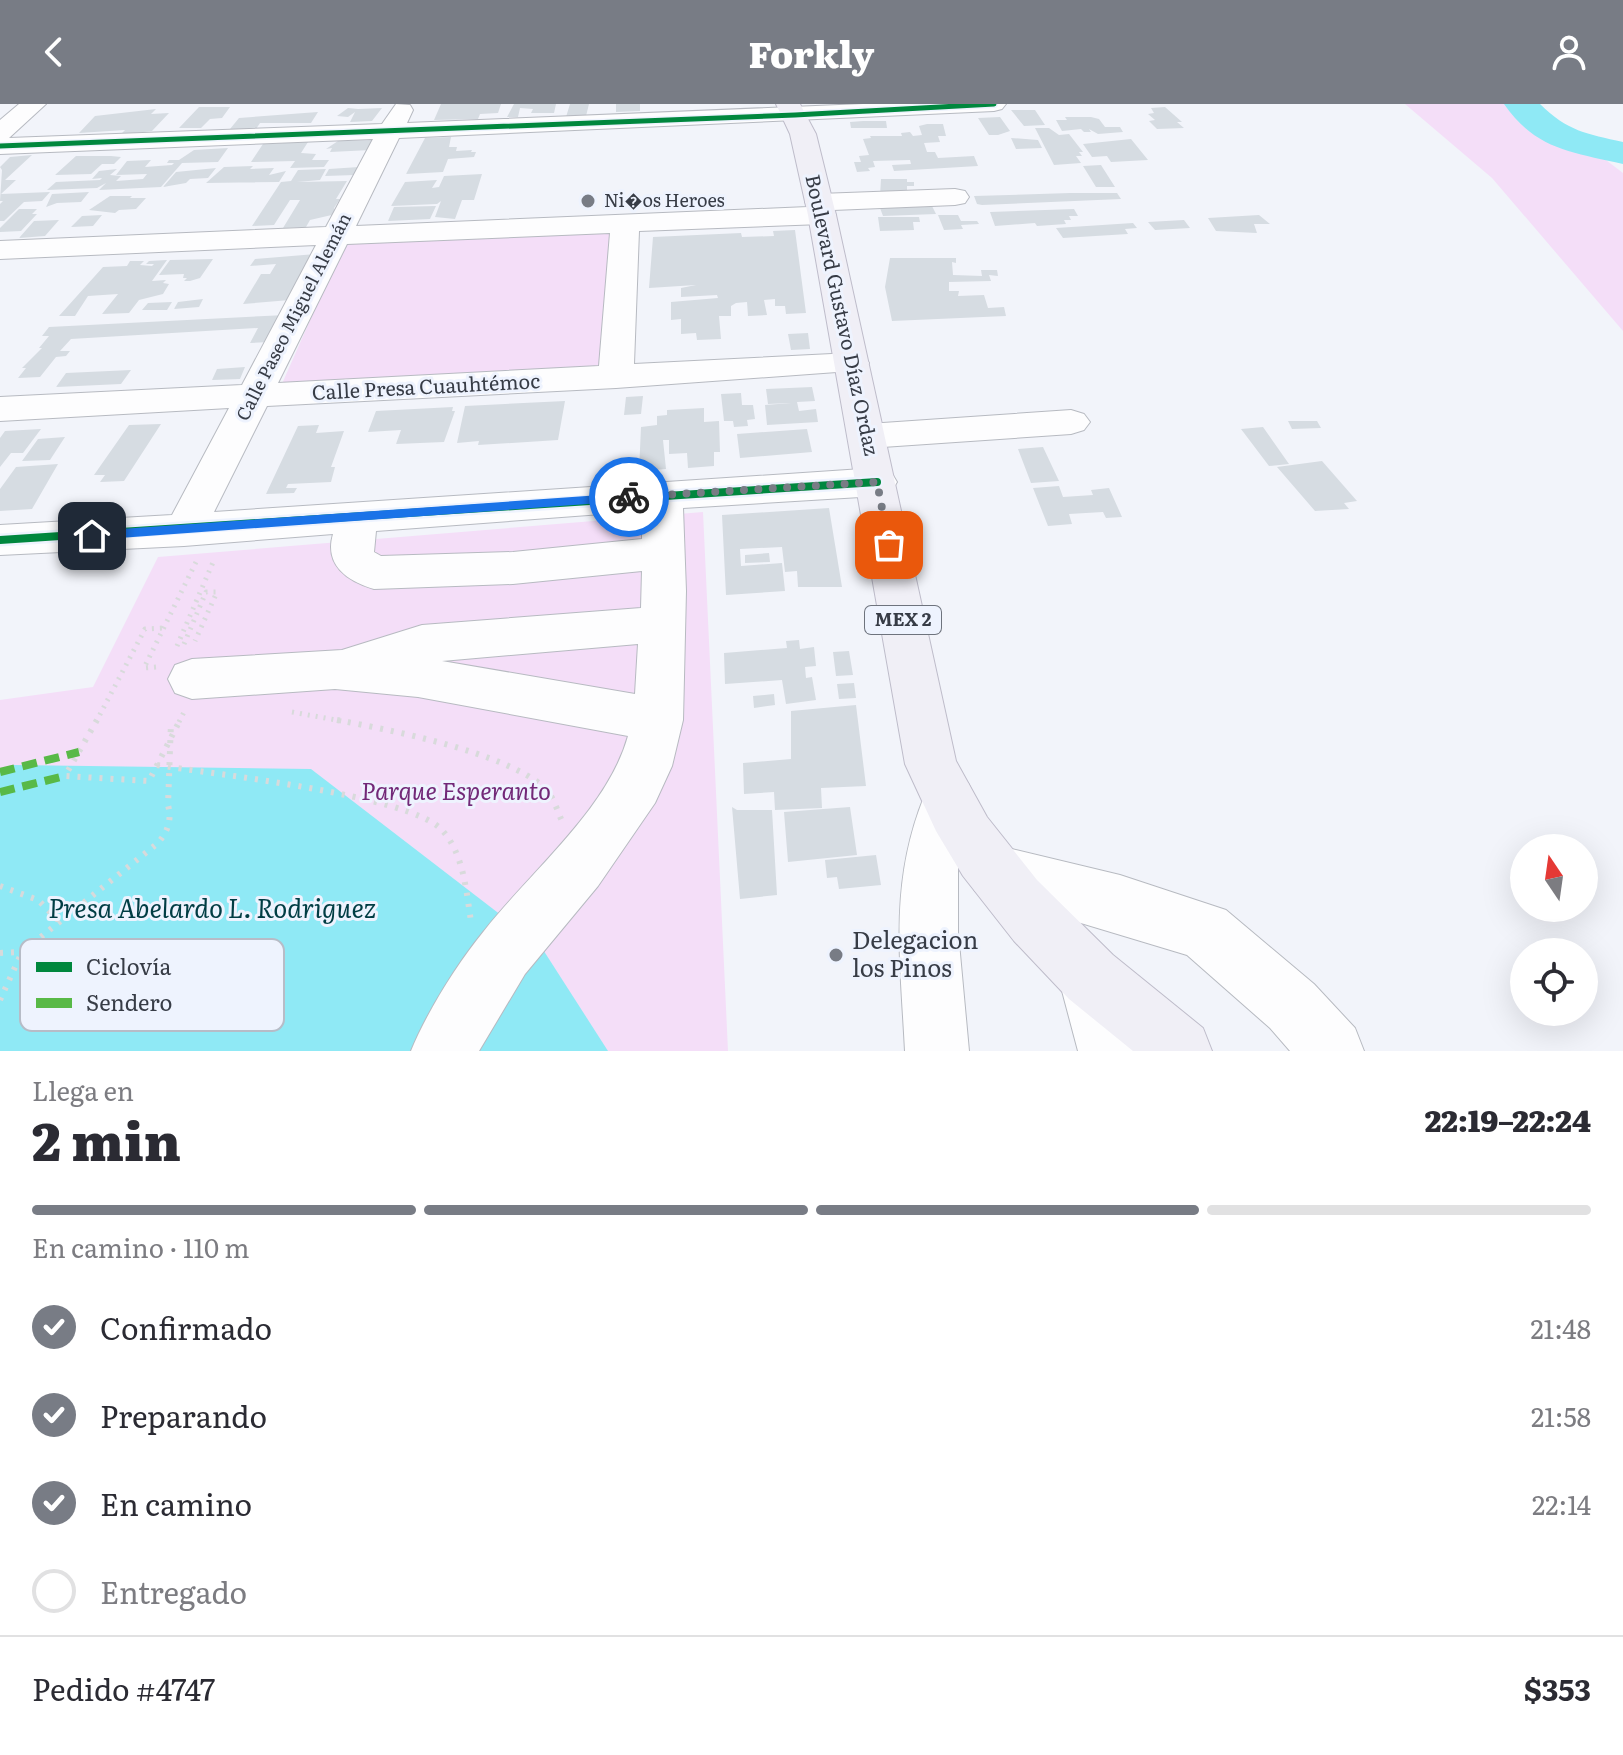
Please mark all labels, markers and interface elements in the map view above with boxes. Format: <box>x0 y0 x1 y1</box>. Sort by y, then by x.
text: Forkly <box>749 26 874 79</box>
icon: back <box>32 30 76 74</box>
icon: person <box>1547 30 1591 74</box>
street label: Boulevard Gustavo Díaz Ordaz <box>799 171 889 458</box>
place label: Ni�os Heroes <box>604 186 725 213</box>
marker: Ni�os Heroes <box>579 192 597 210</box>
street label: Calle Paseo Miguel Alemán <box>228 208 357 425</box>
street label: Calle Presa Cuauhtémoc <box>311 364 541 406</box>
courier <box>589 457 669 537</box>
icon: bike <box>607 475 651 519</box>
pin <box>58 502 126 570</box>
pin <box>855 511 923 579</box>
icon: home <box>70 514 114 558</box>
icon: bag <box>867 523 911 567</box>
road number: MEX 2 <box>865 606 941 634</box>
park label: Parque Esperanto <box>361 772 551 807</box>
north arrow <box>1510 834 1598 922</box>
map controls <box>1510 834 1598 1026</box>
water label: Presa Abelardo L. Rodriguez <box>48 887 376 926</box>
place label: Delegacion los Pinos <box>852 921 978 984</box>
button: locate <box>1510 938 1598 1026</box>
legend <box>20 939 284 1031</box>
marker: Delegacion los Pinos <box>827 946 845 964</box>
text: Ciclovía <box>86 949 172 982</box>
text: Sendero <box>86 985 172 1018</box>
text: Llega en <box>32 1070 134 1109</box>
text: 22:19–22:24 <box>1425 1097 1591 1141</box>
text: 2 min <box>32 1100 181 1177</box>
text: En camino · 110 m <box>32 1227 250 1266</box>
icon: check <box>32 1305 76 1349</box>
text: Confirmado <box>100 1305 272 1349</box>
text: 21:48 <box>1530 1308 1591 1347</box>
icon: check <box>32 1393 76 1437</box>
text: Preparando <box>100 1393 267 1437</box>
text: 21:58 <box>1531 1396 1591 1435</box>
icon: check <box>32 1481 76 1525</box>
text: En camino <box>100 1481 252 1525</box>
text: 22:14 <box>1532 1484 1591 1523</box>
text: Entregado <box>100 1569 247 1613</box>
text: Pedido #4747 <box>32 1666 215 1710</box>
text: $353 <box>1524 1666 1591 1710</box>

